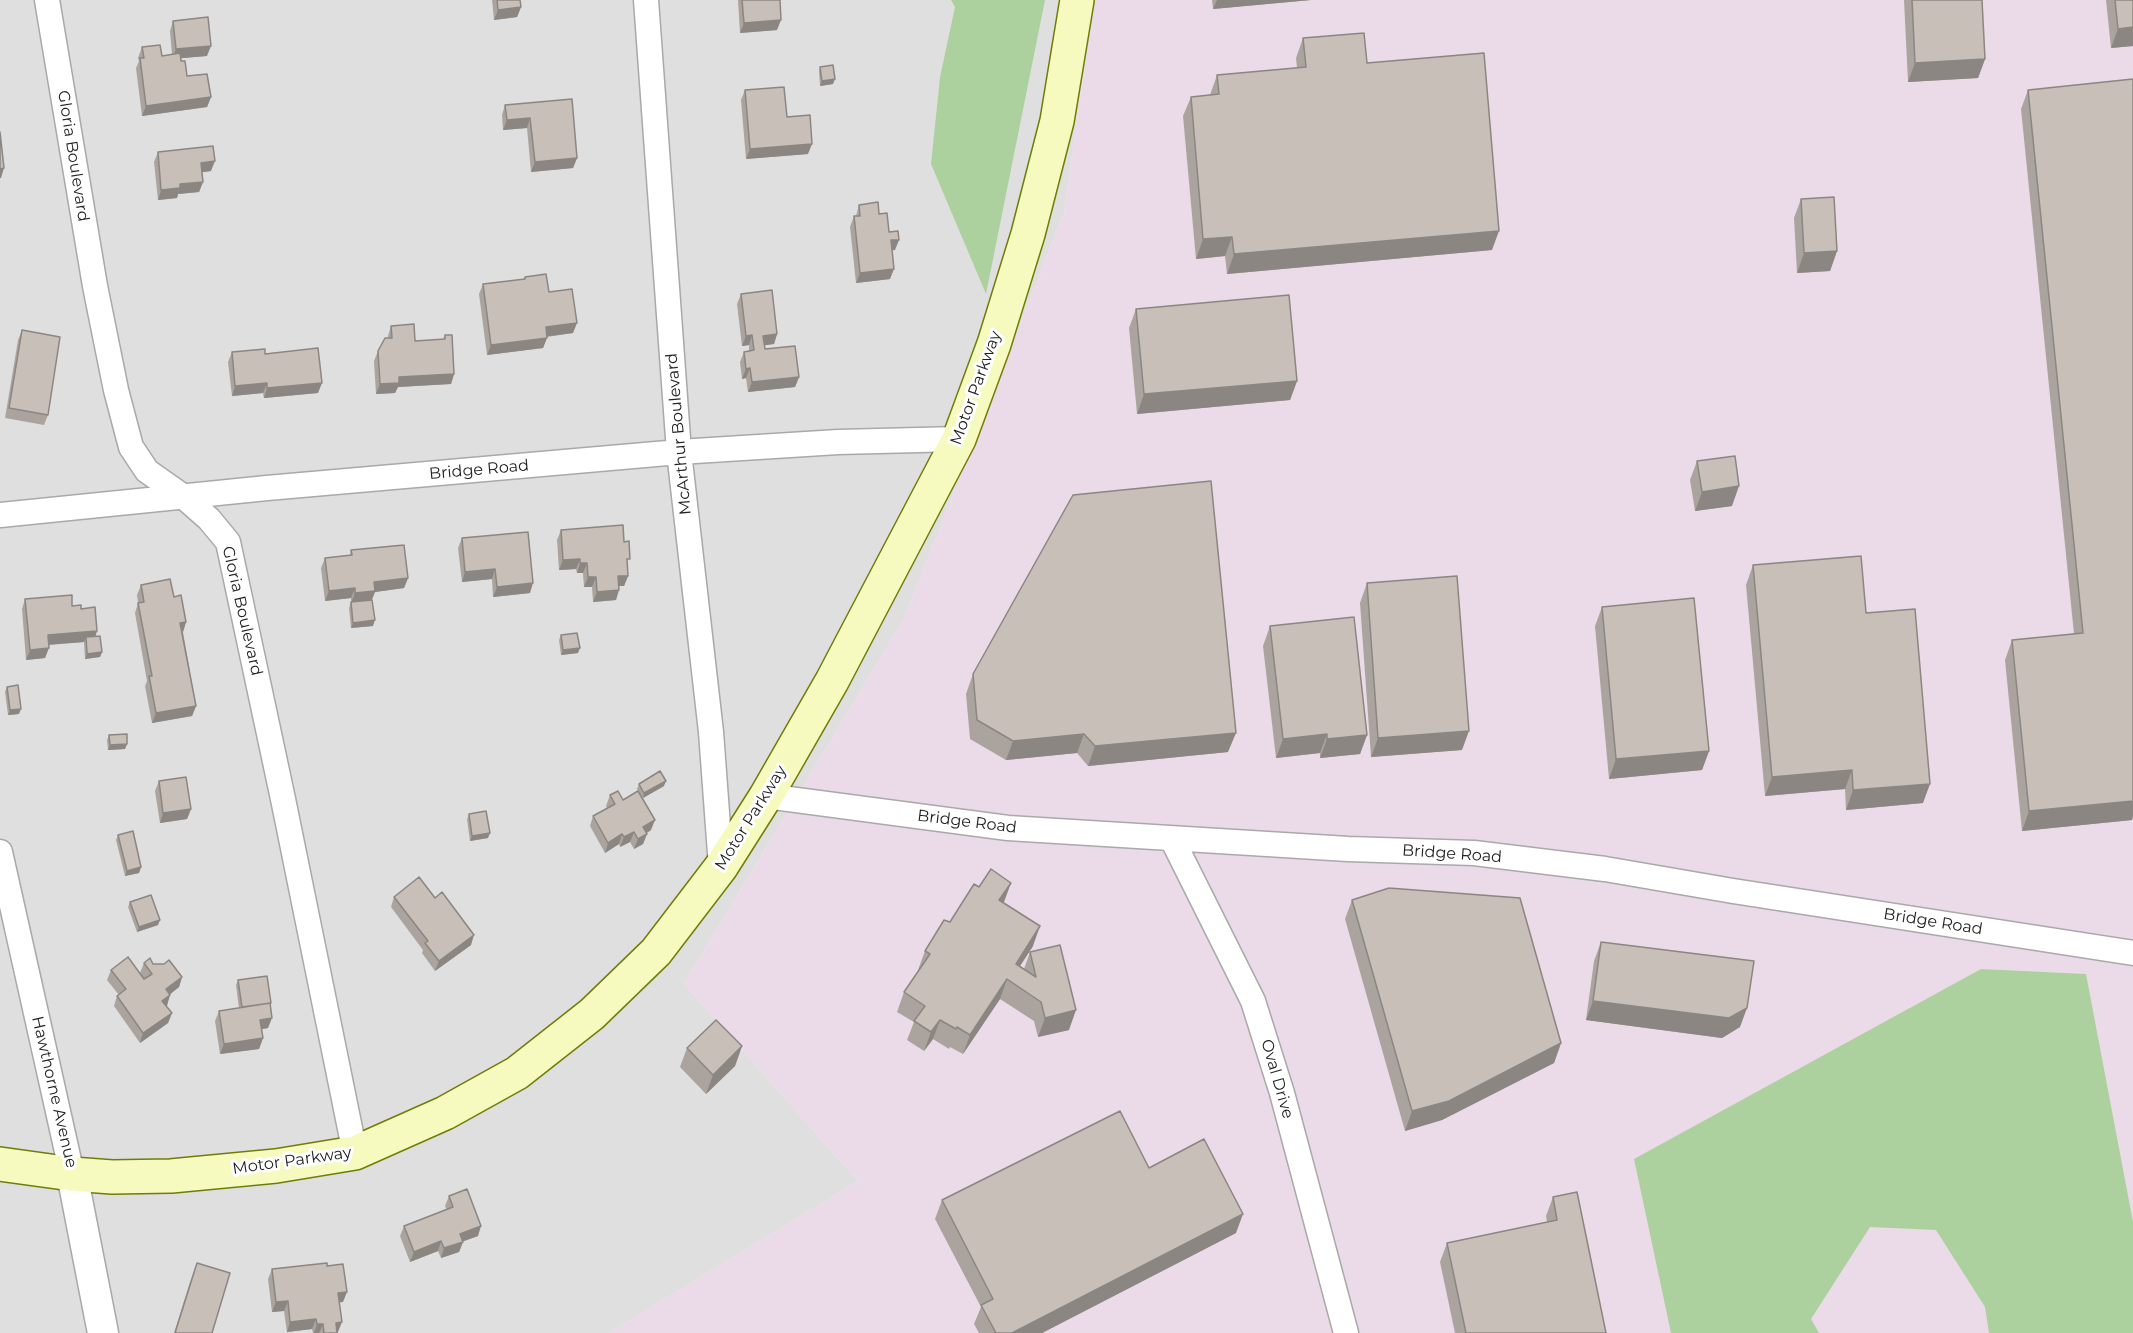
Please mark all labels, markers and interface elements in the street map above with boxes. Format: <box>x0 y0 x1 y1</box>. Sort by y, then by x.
street label: Gloria Boulevard <box>53 89 93 223</box>
street label: Motor Parkway <box>946 328 1006 448</box>
street label: McArthur Boulevard <box>662 352 696 516</box>
street label: Bridge Road <box>428 456 530 484</box>
street label: Gloria Boulevard <box>218 544 266 678</box>
street label: Motor Parkway <box>711 762 791 874</box>
street label: Bridge Road <box>916 806 1018 838</box>
street label: Bridge Road <box>1401 841 1503 867</box>
street label: Bridge Road <box>1882 905 1984 939</box>
street label: Hawthorne Avenue <box>27 1014 81 1170</box>
street label: Oval Drive <box>1257 1037 1297 1121</box>
street label: Motor Parkway <box>231 1143 353 1179</box>

